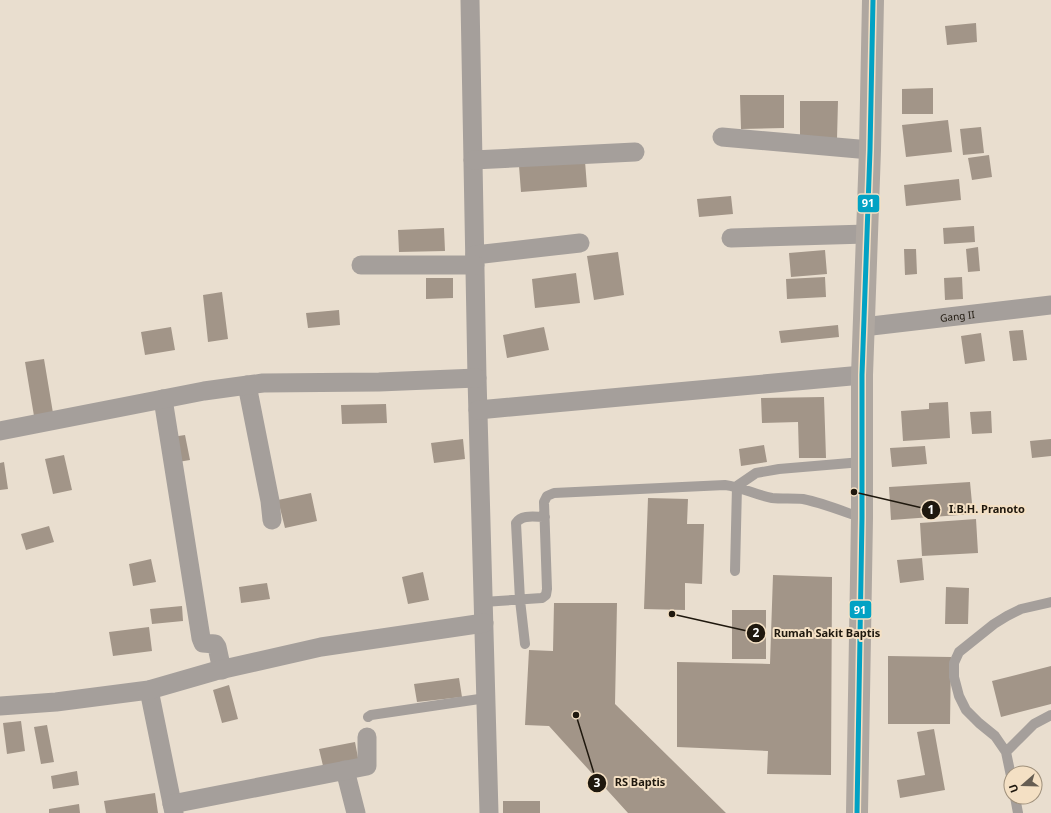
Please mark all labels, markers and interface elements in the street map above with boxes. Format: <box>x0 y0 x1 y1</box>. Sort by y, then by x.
line badge: 91 <box>857 194 880 213</box>
text: 91 <box>862 195 874 210</box>
street label: Gang II <box>939 307 975 325</box>
callout: I.B.H. Pranoto <box>921 498 1033 521</box>
text: 1 <box>928 501 934 518</box>
text: I.B.H. Pranoto <box>949 501 1025 516</box>
line badge: 91 <box>849 600 872 619</box>
text: 91 <box>854 602 866 617</box>
callout: Rumah Sakit Baptis <box>746 622 888 645</box>
text: 2 <box>753 624 760 641</box>
text: Rumah Sakit Baptis <box>774 625 881 640</box>
north arrow <box>1003 765 1043 805</box>
callout: RS Baptis <box>587 771 674 794</box>
text: 3 <box>594 774 601 791</box>
text: RS Baptis <box>615 774 666 789</box>
text: U <box>1005 782 1022 795</box>

